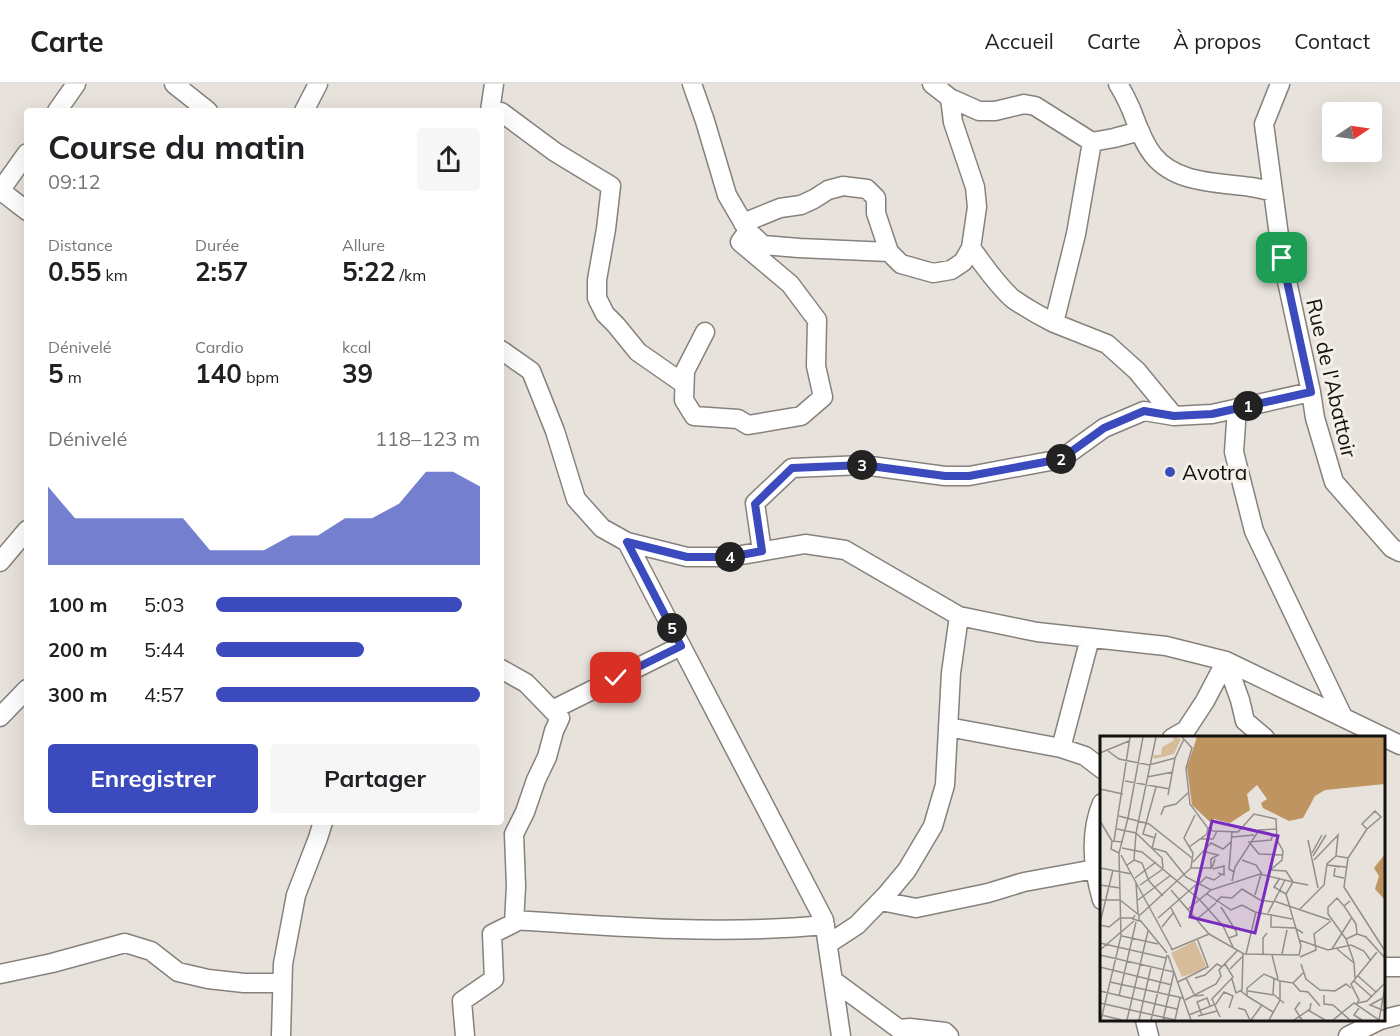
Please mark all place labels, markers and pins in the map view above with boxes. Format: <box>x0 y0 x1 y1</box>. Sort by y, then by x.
pin <box>1256 232 1307 283</box>
pin: 1 <box>1233 391 1263 421</box>
pin: 2 <box>1046 444 1076 474</box>
pin: 3 <box>847 450 877 480</box>
place label: Avotra <box>1182 459 1247 485</box>
marker: Avotra <box>1163 465 1177 479</box>
pin: 4 <box>715 542 745 572</box>
pin: 5 <box>657 613 687 643</box>
pin <box>590 652 641 703</box>

